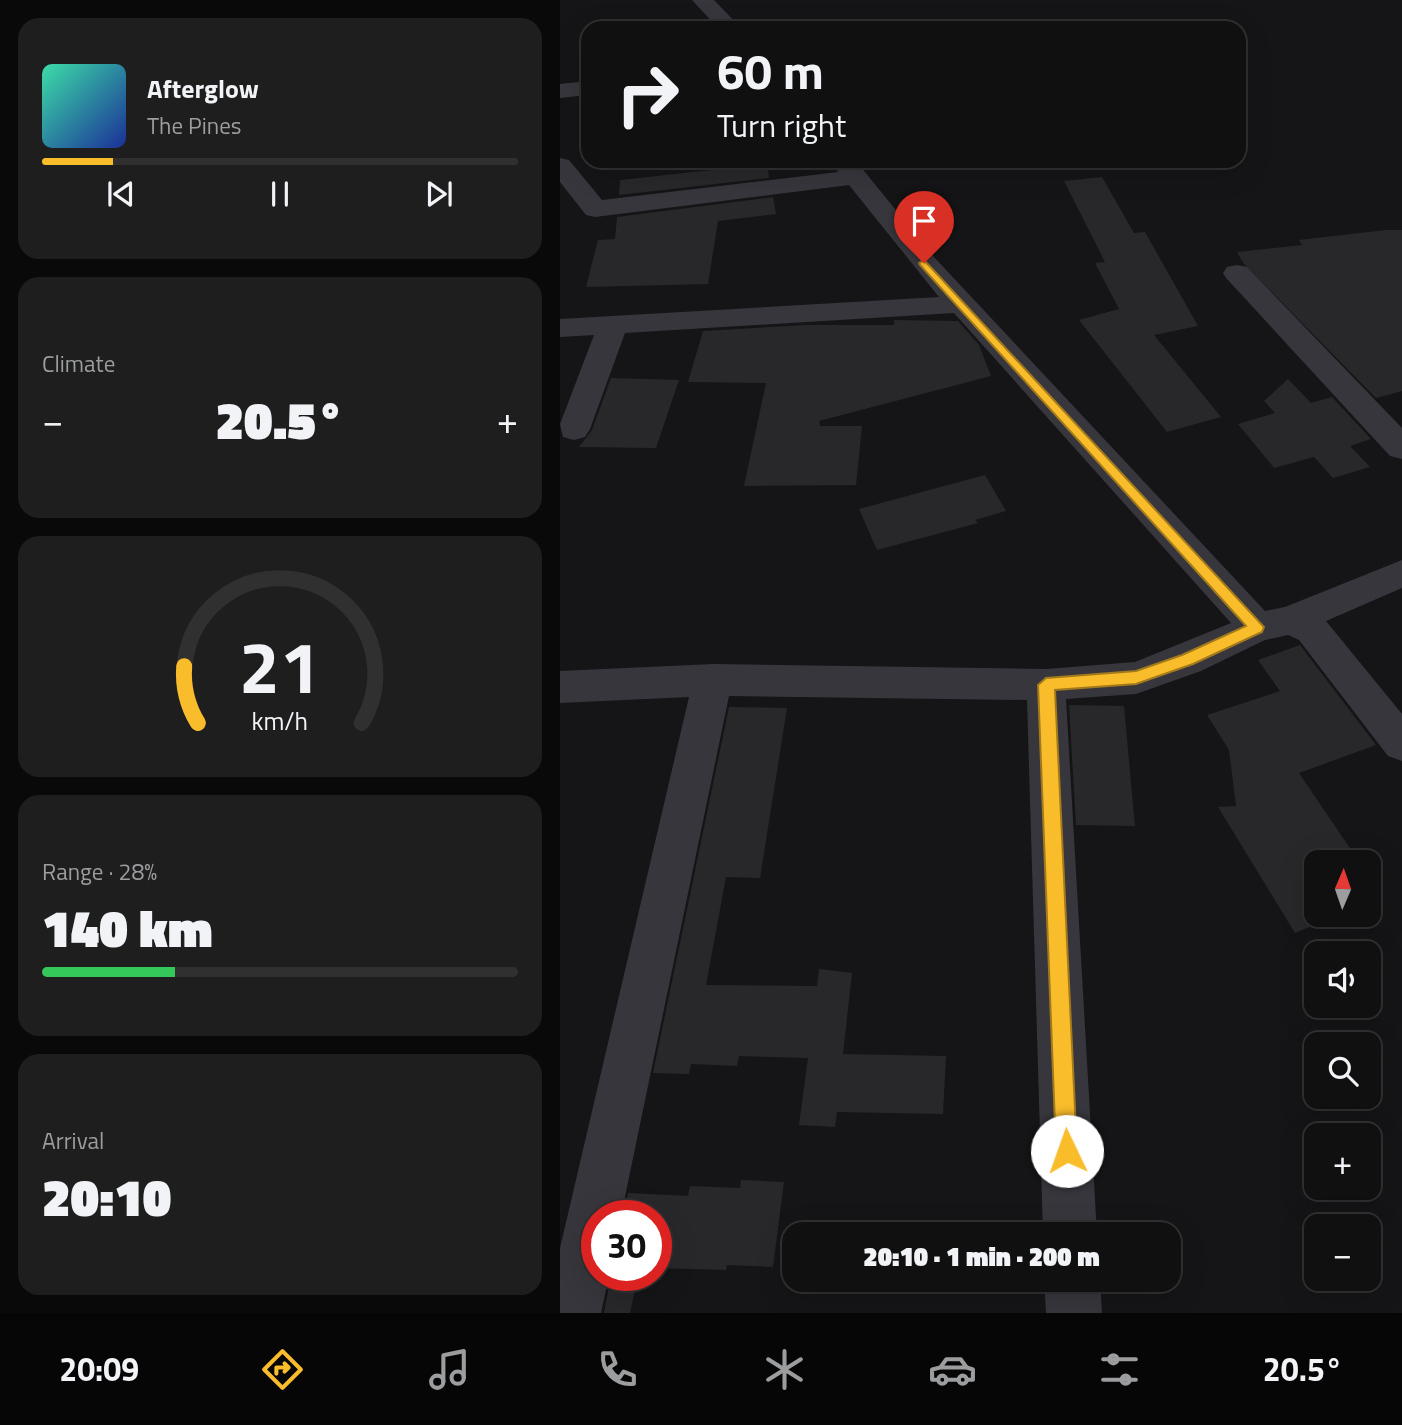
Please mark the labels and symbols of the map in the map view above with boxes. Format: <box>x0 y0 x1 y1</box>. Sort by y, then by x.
pin <box>894 191 954 263</box>
north arrow <box>1304 850 1381 928</box>
position arrow <box>1030 1114 1104 1188</box>
speed limit sign: 30 <box>581 1200 672 1291</box>

